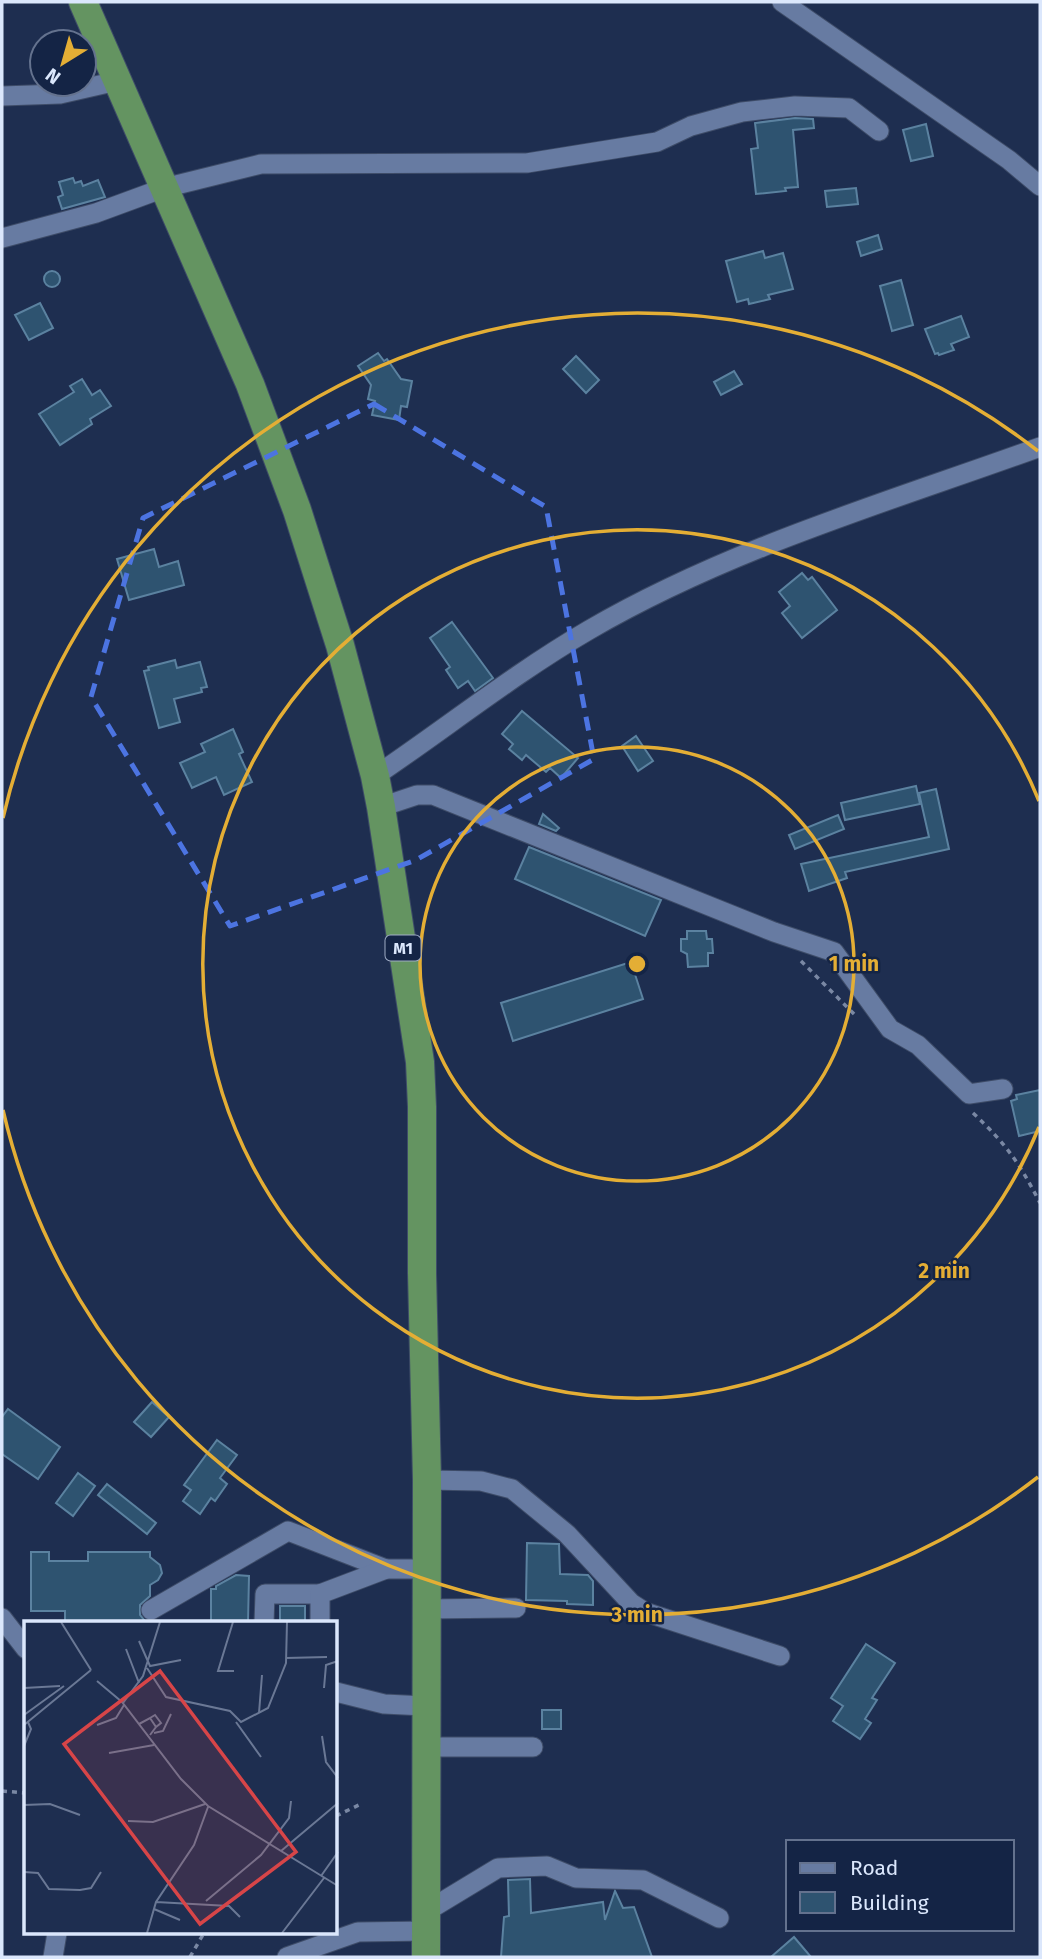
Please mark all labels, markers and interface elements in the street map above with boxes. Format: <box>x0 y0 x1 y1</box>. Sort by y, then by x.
north arrow <box>28 28 98 98</box>
text: N <box>41 63 65 89</box>
road number: M1 <box>386 936 420 960</box>
text: 1 min <box>829 951 879 977</box>
centre of rings <box>625 952 649 976</box>
text: 2 min <box>918 1258 970 1284</box>
text: 3 min <box>610 1602 663 1628</box>
inset map <box>24 1621 338 1934</box>
legend <box>786 1840 1014 1931</box>
text: Road <box>850 1855 898 1881</box>
text: Building <box>850 1890 929 1916</box>

